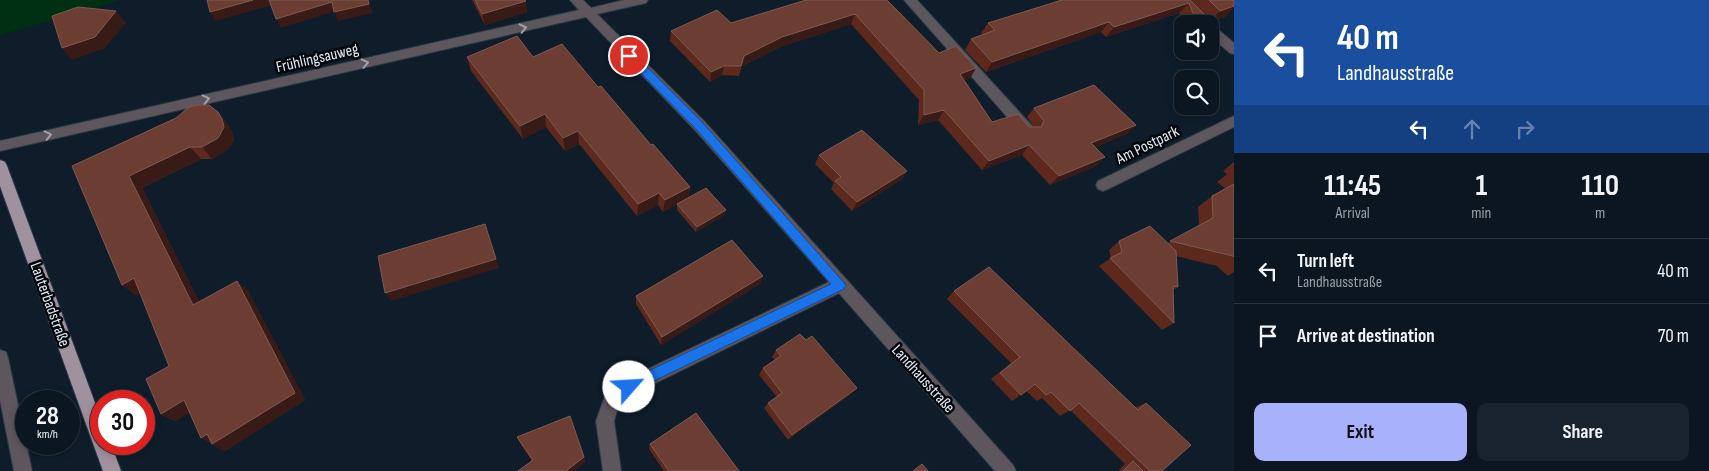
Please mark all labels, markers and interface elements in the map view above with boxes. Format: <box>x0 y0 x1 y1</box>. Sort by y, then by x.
map controls <box>1174 15 1219 115</box>
button: sound <box>1174 15 1219 60</box>
text: 40 m <box>1337 17 1399 60</box>
icon: left <box>1254 20 1319 85</box>
one-way arrow <box>519 23 527 33</box>
pin <box>608 35 650 77</box>
street label: Frühlingsauweg <box>274 40 360 77</box>
icon: arrive <box>615 42 643 70</box>
one-way arrow <box>360 58 369 69</box>
text: Landhausstraße <box>1337 60 1454 87</box>
button: search <box>1174 70 1219 115</box>
one-way arrow <box>202 94 210 105</box>
icon: left <box>1405 115 1433 143</box>
icon: ahead <box>1458 115 1486 143</box>
icon: right <box>1511 115 1539 143</box>
street label: Am Postpark <box>1112 122 1182 169</box>
one-way arrow <box>43 130 52 141</box>
text: 11:45 <box>1324 168 1381 204</box>
text: 1 <box>1475 168 1487 204</box>
text: 110 <box>1581 168 1619 204</box>
text: Arrival <box>1335 204 1370 223</box>
text: min <box>1471 204 1491 223</box>
text: m <box>1595 204 1605 223</box>
text: Turn left <box>1297 250 1354 273</box>
icon: left <box>1254 257 1282 285</box>
street label: Lauterbadstraße <box>26 260 74 349</box>
text: 40 m <box>1657 260 1689 283</box>
text: Landhausstraße <box>1297 273 1382 292</box>
icon: arrive <box>1254 322 1282 350</box>
text: Arrive at destination <box>1297 325 1435 348</box>
text: 70 m <box>1658 325 1689 348</box>
street label: Landhausstraße <box>887 341 958 417</box>
position arrow <box>602 360 654 412</box>
speed limit sign: 30 <box>90 390 155 455</box>
text: 28 <box>36 401 59 432</box>
button: Exit <box>1254 403 1467 461</box>
button: Share <box>1477 403 1689 461</box>
text: km/h <box>37 427 58 442</box>

